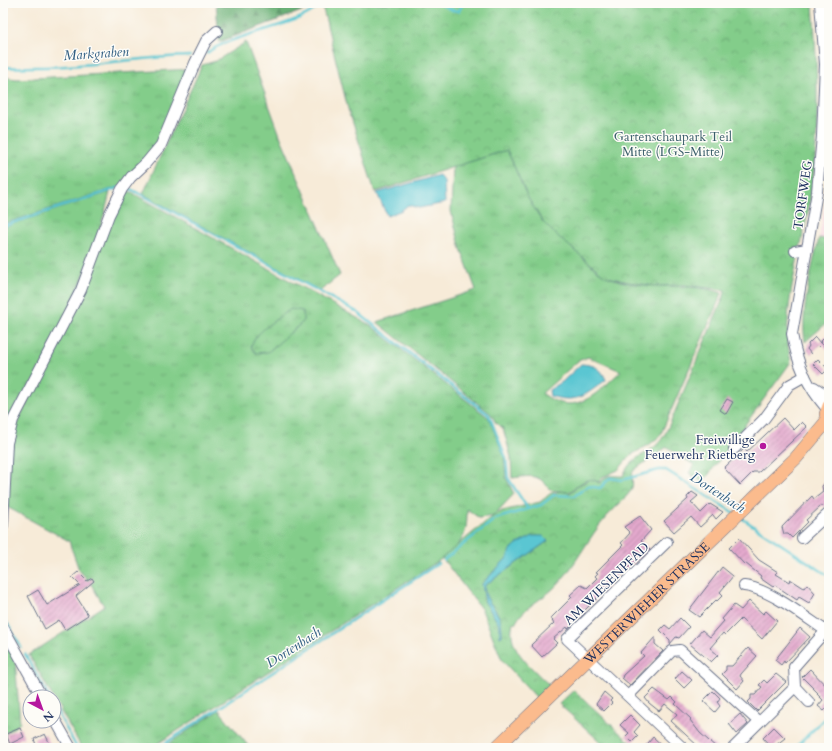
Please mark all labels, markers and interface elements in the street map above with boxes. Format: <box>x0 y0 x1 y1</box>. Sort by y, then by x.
water label: Markgraben <box>63 42 130 65</box>
park label: Gartenschaupark Teil Mitte (LGS-Mitte) <box>614 128 733 161</box>
street label: TORFWEG <box>789 159 817 231</box>
place label: Freiwillige Feuerwehr Rietberg <box>645 431 756 464</box>
marker: Freiwillige Feuerwehr Rietberg <box>758 441 768 451</box>
water label: Dortenbach <box>687 468 749 517</box>
street label: AM WIESENPFAD <box>560 538 653 629</box>
street label: WESTERWIEHER STRASSE <box>579 538 714 669</box>
water label: Dortenbach <box>262 622 325 672</box>
north arrow <box>22 689 62 729</box>
text: N <box>39 707 57 725</box>

